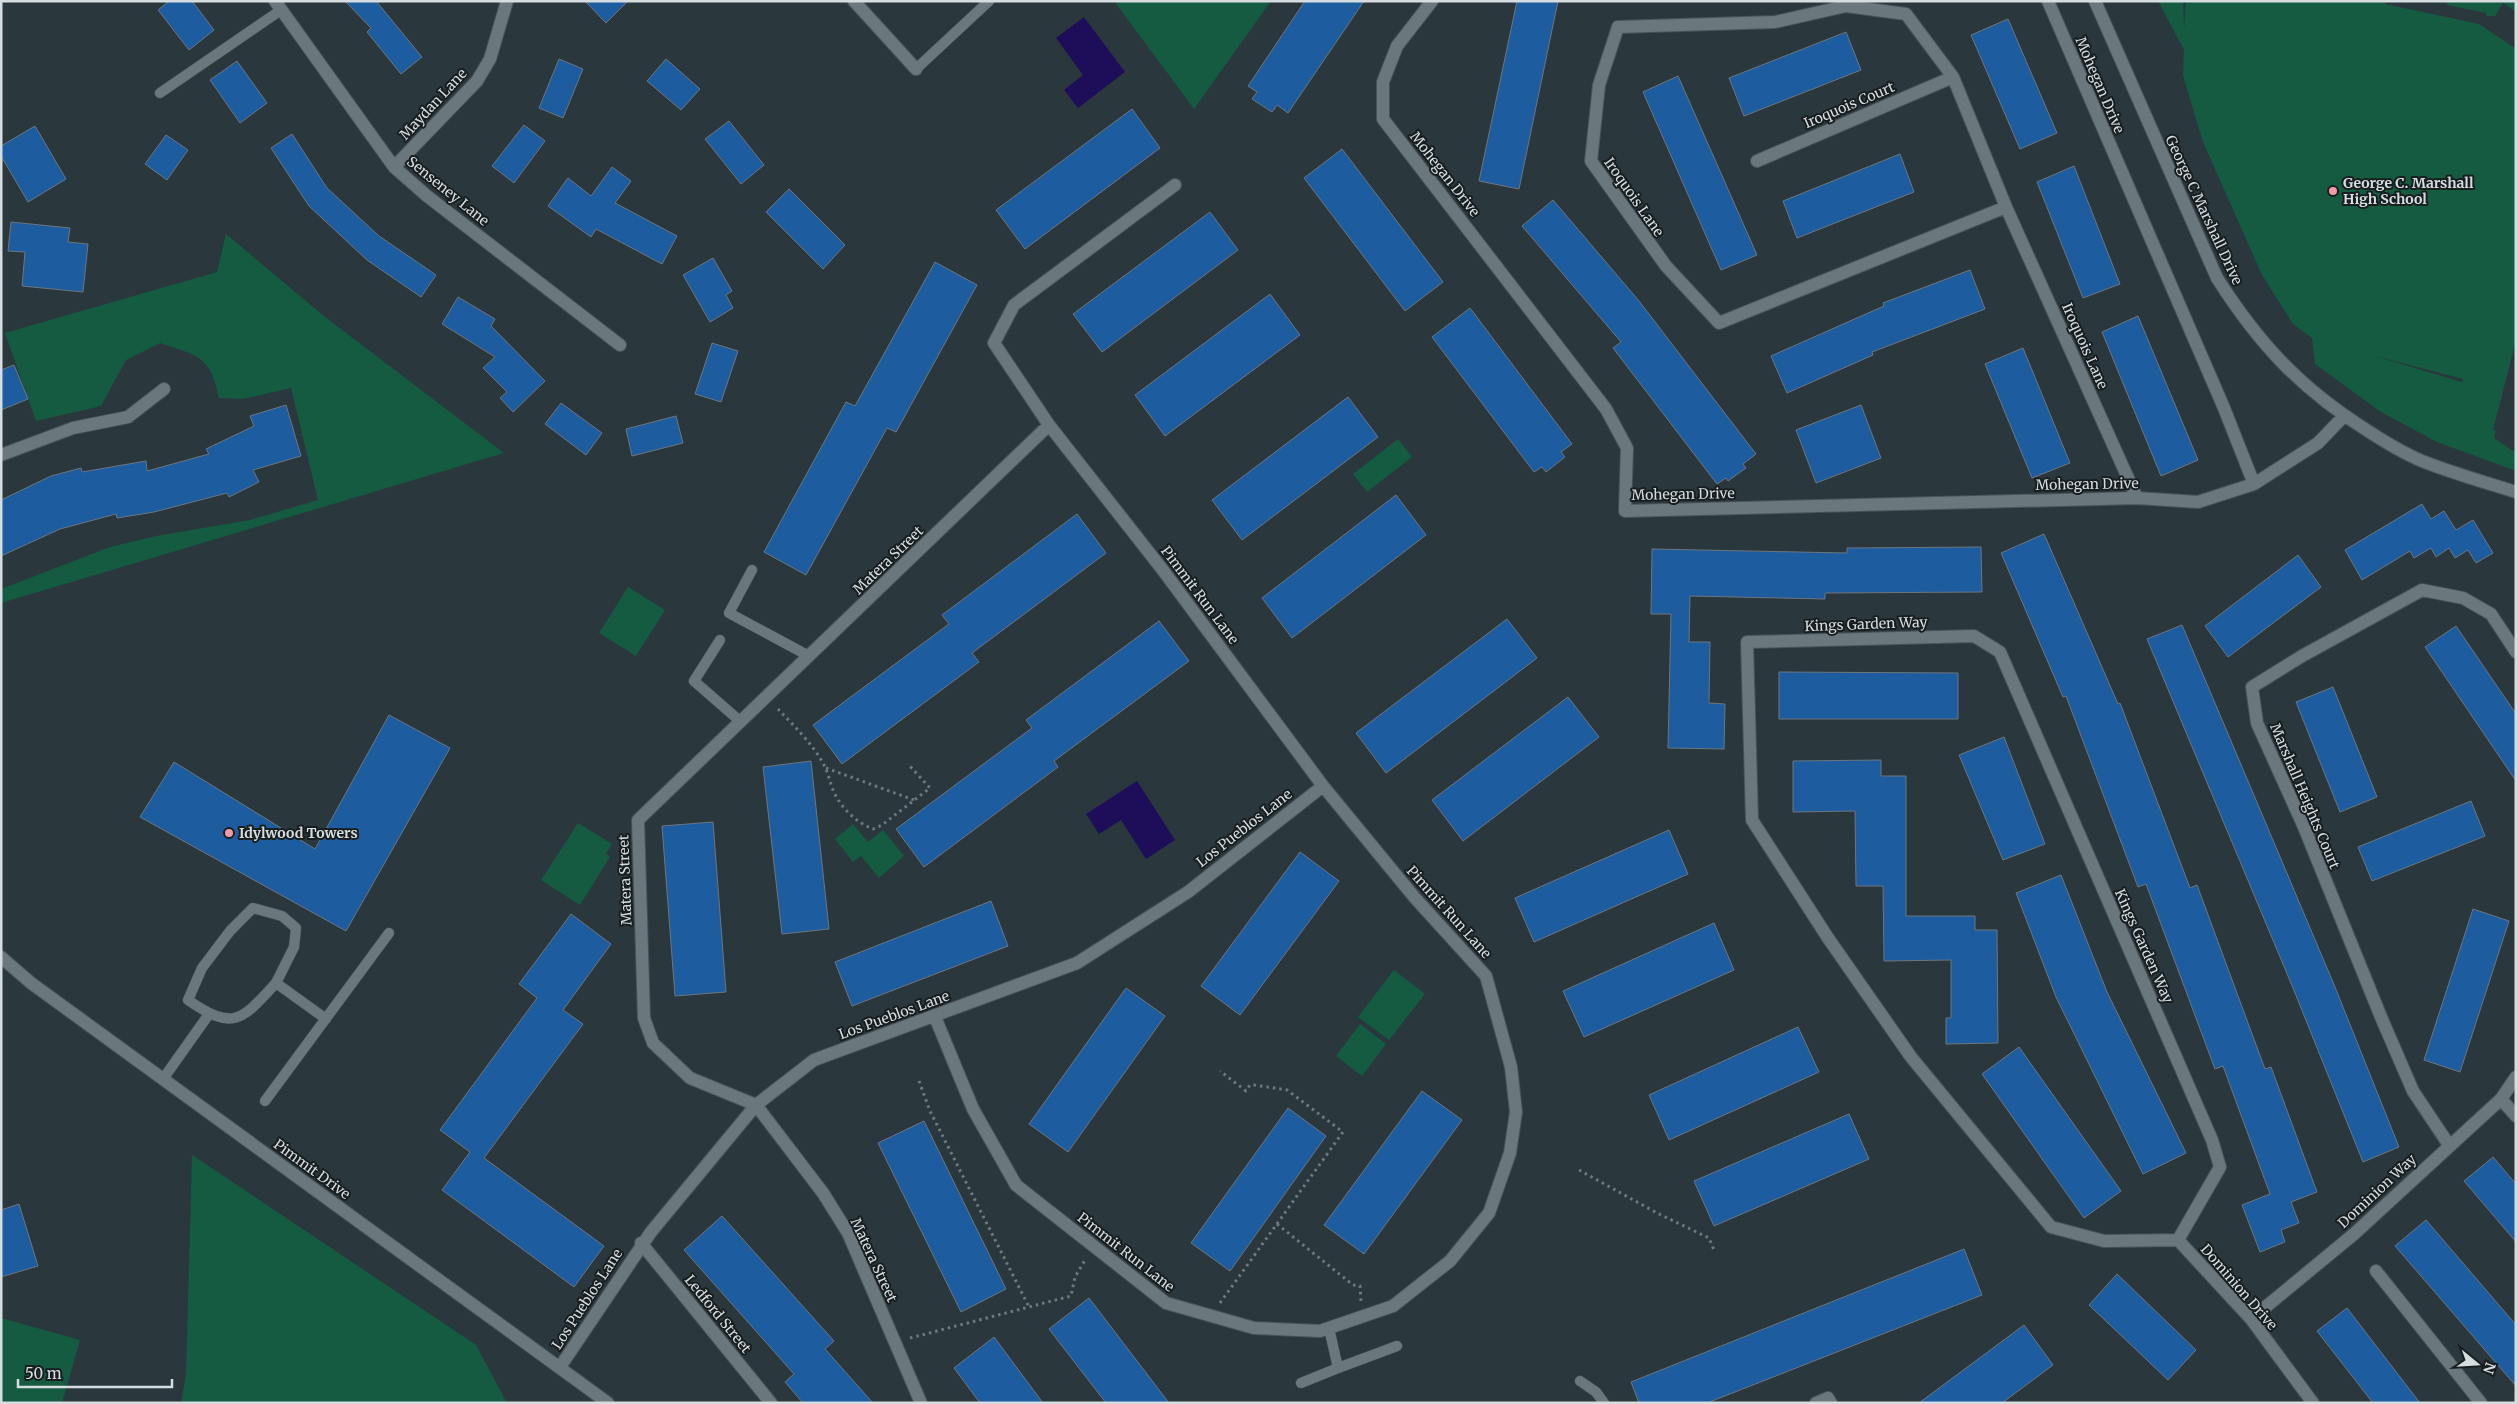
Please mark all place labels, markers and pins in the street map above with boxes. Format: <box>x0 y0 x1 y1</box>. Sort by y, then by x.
place label: George C. Marshall High School <box>2343 174 2474 208</box>
marker: George C. Marshall High School <box>2327 185 2339 197</box>
place label: Idylwood Towers <box>239 824 358 842</box>
marker: Idylwood Towers <box>223 827 235 839</box>

